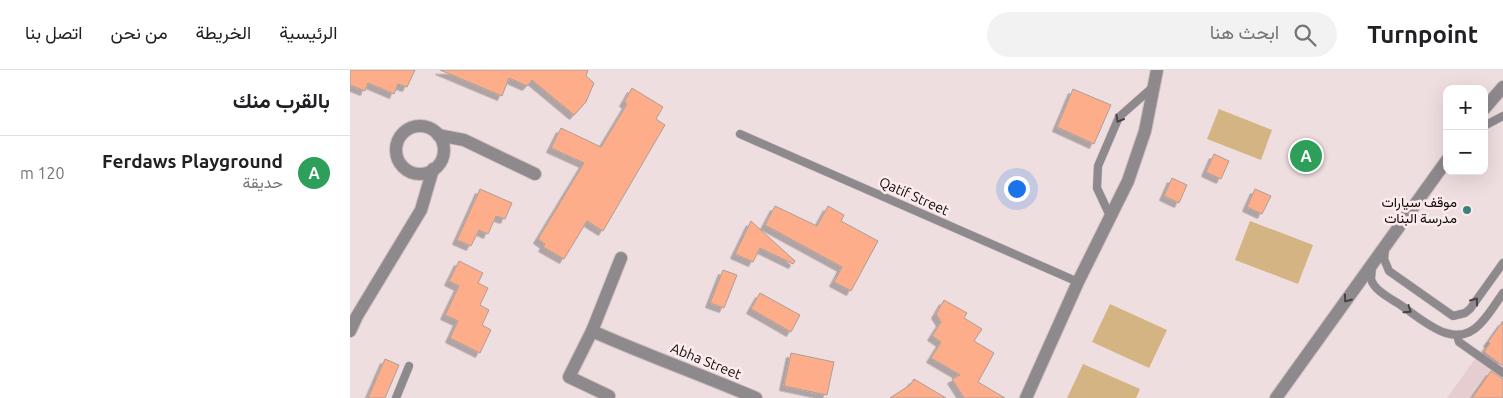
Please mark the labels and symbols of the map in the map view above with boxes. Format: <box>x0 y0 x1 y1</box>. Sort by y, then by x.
one-way arrow <box>1116 114 1126 123</box>
pin: A <box>1290 137 1322 175</box>
street label: Qatif Street <box>877 174 952 219</box>
your location <box>1004 176 1030 202</box>
place label: موقف سيارات مدرسة البنات <box>1382 194 1457 227</box>
marker: موقف سيارات مدرسة البنات <box>1461 204 1473 216</box>
one-way arrow <box>1344 294 1353 303</box>
one-way arrow <box>1469 297 1478 307</box>
one-way arrow <box>1402 304 1412 313</box>
street label: Abha Street <box>668 340 744 383</box>

